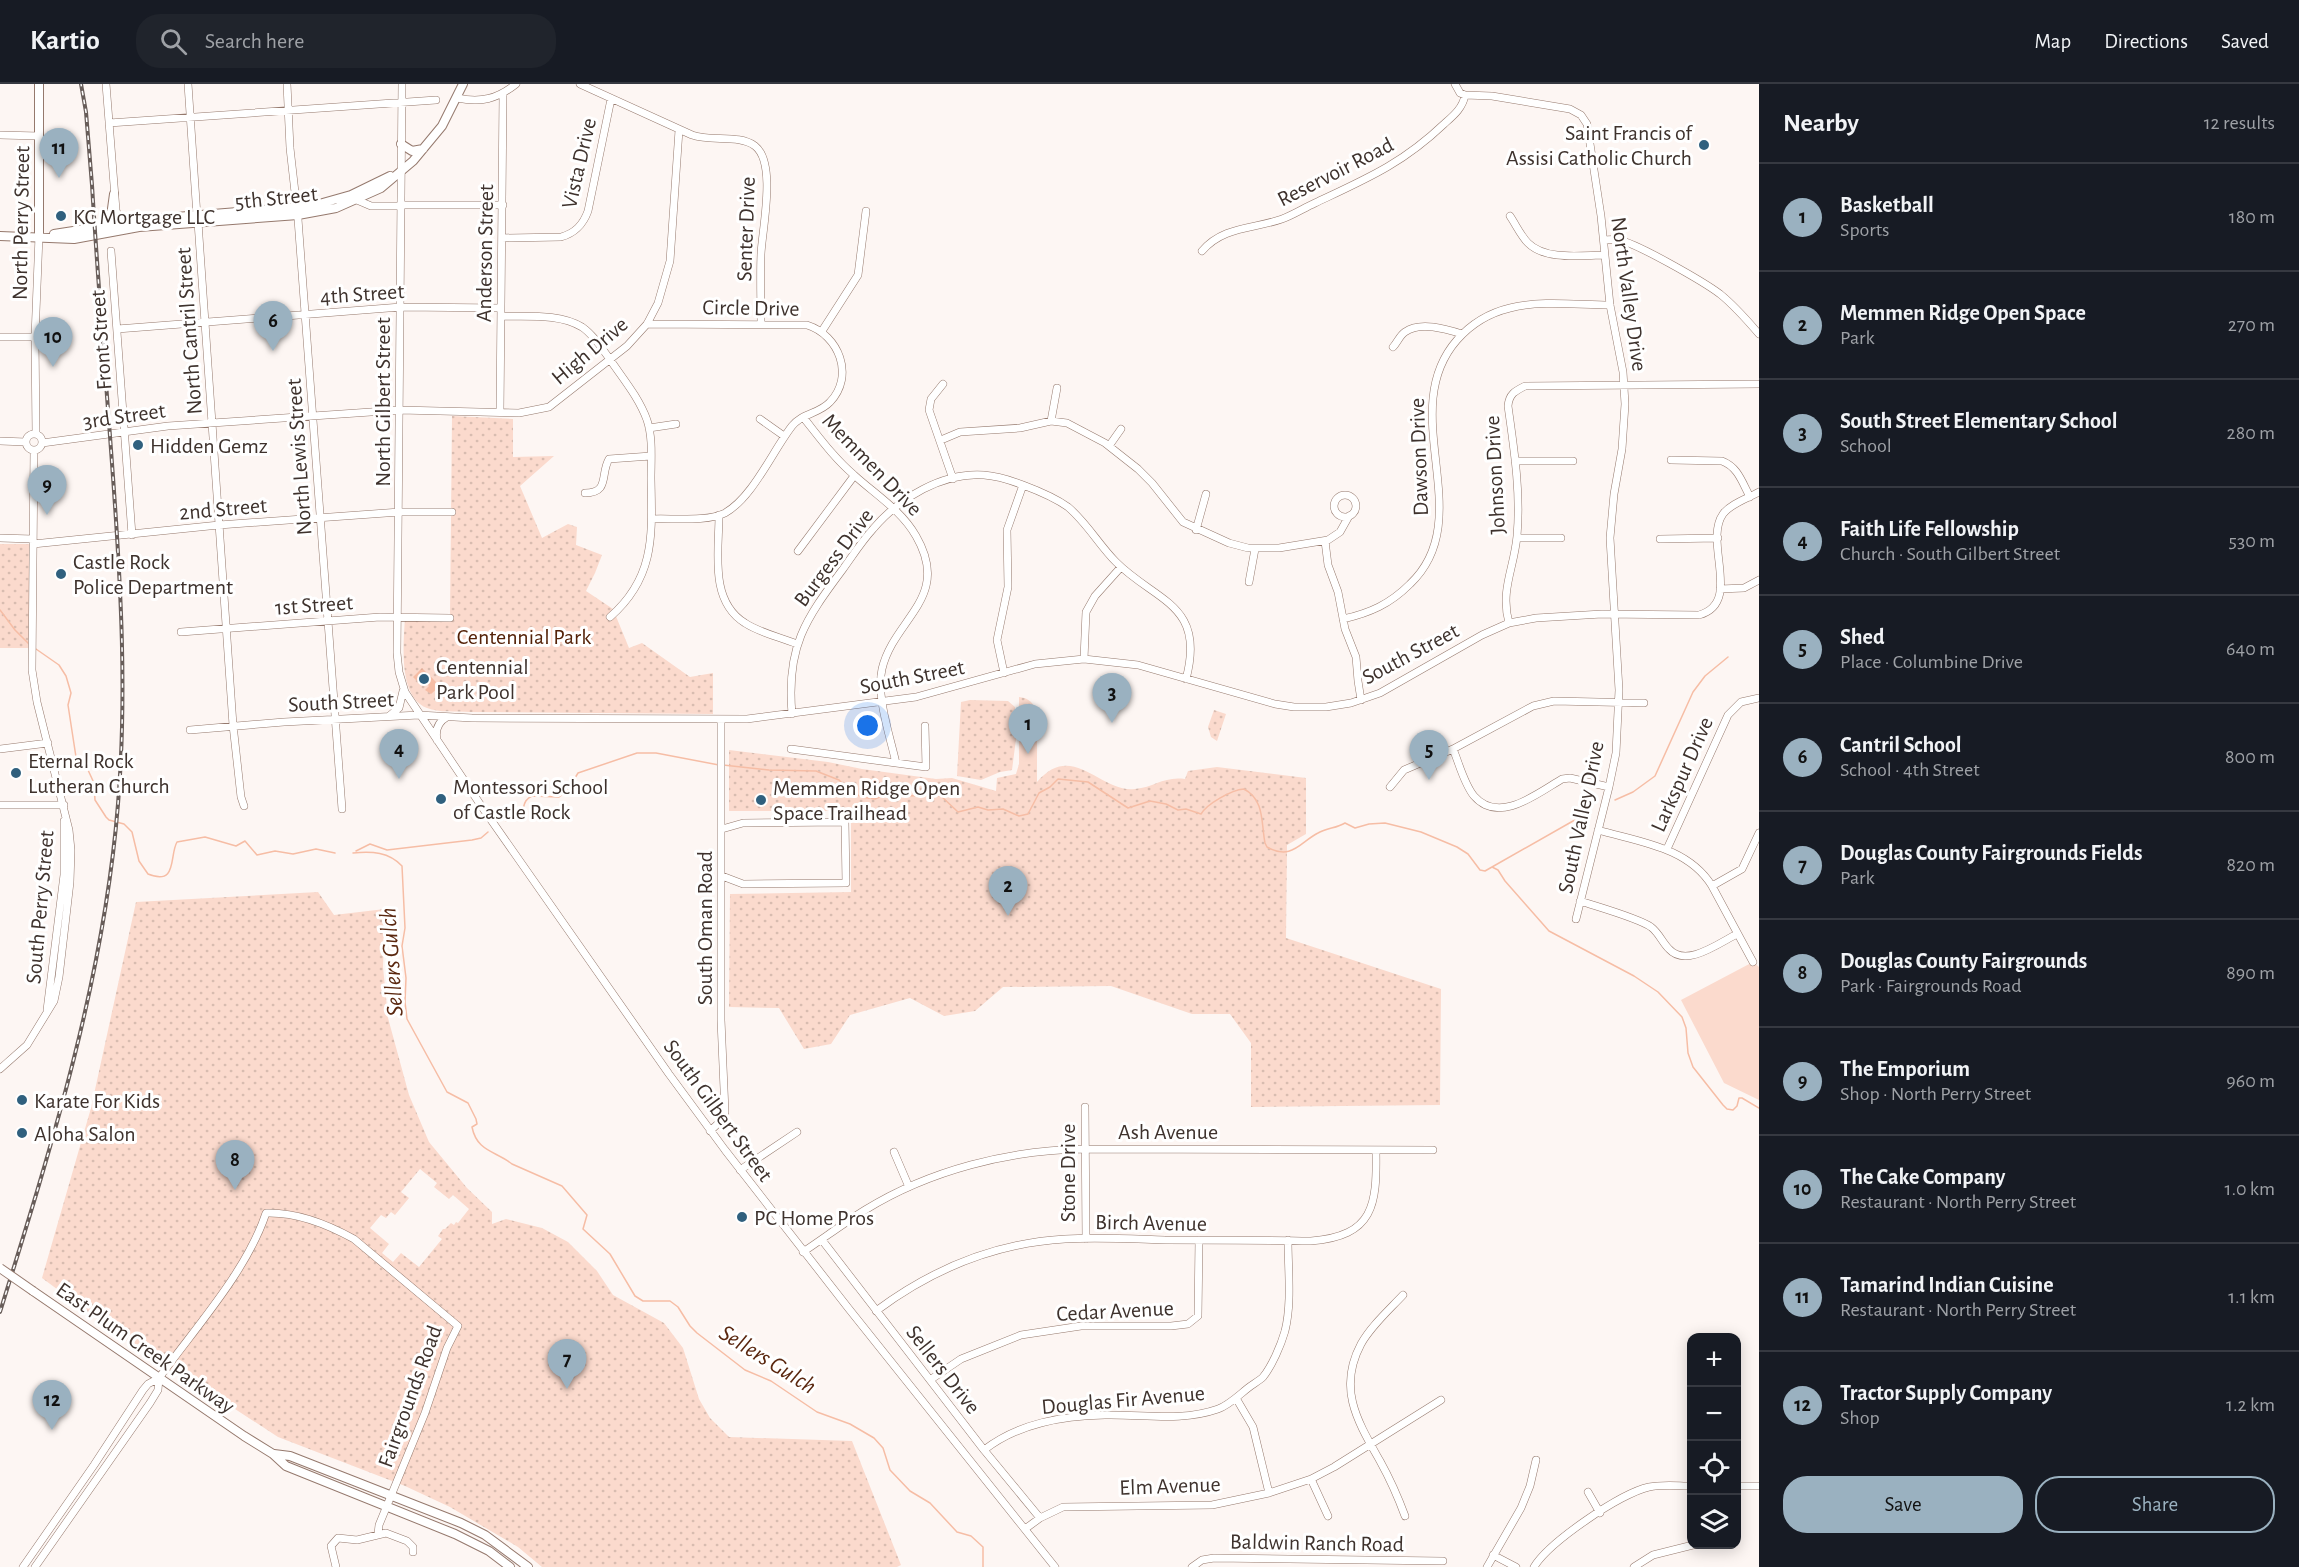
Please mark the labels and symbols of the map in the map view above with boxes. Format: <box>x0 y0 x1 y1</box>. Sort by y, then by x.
street label: Vista Drive <box>558 116 600 211</box>
place label: Saint Francis of Assisi Catholic Church <box>1506 122 1693 169</box>
pin: 11 <box>40 128 78 178</box>
street label: Reservoir Road <box>1274 133 1397 210</box>
marker: Saint Francis of Assisi Catholic Church <box>1697 138 1711 152</box>
street label: North Perry Street <box>9 146 33 300</box>
street label: Senter Drive <box>733 176 759 282</box>
street label: 5th Street <box>234 183 319 213</box>
street label: Anderson Street <box>473 184 497 322</box>
place label: KC Mortgage LLC <box>73 206 215 228</box>
marker: KC Mortgage LLC <box>54 209 68 223</box>
street label: North Valley Drive <box>1607 216 1651 373</box>
street label: North Cantril Street <box>172 247 206 415</box>
street label: 4th Street <box>319 280 405 308</box>
street label: Front Street <box>87 289 115 391</box>
street label: Circle Drive <box>702 296 800 320</box>
pin: 6 <box>254 302 292 351</box>
street label: High Drive <box>547 313 632 389</box>
street label: North Gilbert Street <box>372 317 394 487</box>
pin: 10 <box>34 318 72 367</box>
street label: North Lewis Street <box>283 378 315 536</box>
street label: Dawson Drive <box>1406 397 1432 517</box>
street label: 3rd Street <box>82 399 167 433</box>
street label: Memmen Drive <box>818 409 926 520</box>
street label: Johnson Drive <box>1481 415 1509 535</box>
place label: Hidden Gemz <box>150 435 268 457</box>
marker: Hidden Gemz <box>131 438 145 452</box>
pin: 9 <box>28 466 66 515</box>
street label: 2nd Street <box>178 494 268 524</box>
street label: Burgess Drive <box>790 504 878 611</box>
place label: Castle Rock Police Department <box>73 551 233 598</box>
marker: Castle Rock Police Department <box>54 567 68 581</box>
street label: 1st Street <box>274 591 354 619</box>
street label: South Street <box>1359 619 1462 688</box>
park label: Centennial Park <box>457 626 591 648</box>
place label: Centennial Park Pool <box>436 656 529 703</box>
street label: South Street <box>858 656 966 698</box>
marker: Centennial Park Pool <box>417 672 431 686</box>
pin: 3 <box>1092 674 1132 723</box>
street label: South Street <box>288 688 394 716</box>
pin: 1 <box>1008 704 1048 754</box>
your location <box>853 711 882 740</box>
street label: Larkspur Drive <box>1647 714 1717 835</box>
pin: 4 <box>380 730 418 779</box>
pin: 5 <box>1410 730 1448 780</box>
street label: South Valley Drive <box>1554 739 1608 895</box>
place label: Eternal Rock Lutheran Church <box>28 750 170 797</box>
marker: Eternal Rock Lutheran Church <box>9 766 23 780</box>
place label: Montessori School of Castle Rock <box>453 776 609 823</box>
place label: Memmen Ridge Open Space Trailhead <box>773 777 960 824</box>
marker: Montessori School of Castle Rock <box>434 792 448 806</box>
marker: Memmen Ridge Open Space Trailhead <box>754 793 768 807</box>
street label: South Perry Street <box>22 829 58 985</box>
street label: South Oman Road <box>694 851 716 1005</box>
pin: 2 <box>988 866 1028 916</box>
water label: Sellers Gulch <box>376 907 408 1017</box>
street label: South Gilbert Street <box>660 1036 777 1185</box>
place label: Karate For Kids <box>34 1090 160 1112</box>
marker: Karate For Kids <box>15 1093 29 1107</box>
street label: Ash Avenue <box>1118 1121 1218 1143</box>
place label: Aloha Salon <box>34 1123 136 1145</box>
street label: Stone Drive <box>1057 1124 1079 1222</box>
marker: Aloha Salon <box>15 1126 29 1140</box>
pin: 8 <box>216 1140 254 1190</box>
place label: PC Home Pros <box>754 1207 874 1229</box>
marker: PC Home Pros <box>735 1210 749 1224</box>
street label: Birch Avenue <box>1095 1211 1207 1235</box>
street label: East Plum Creek Parkway <box>52 1278 239 1418</box>
street label: Cedar Avenue <box>1056 1297 1174 1325</box>
water label: Sellers Gulch <box>715 1321 820 1399</box>
street label: Sellers Drive <box>902 1321 984 1418</box>
street label: Fairgrounds Road <box>374 1322 446 1470</box>
pin: 7 <box>548 1340 586 1389</box>
pin: 12 <box>32 1380 72 1430</box>
street label: Douglas Fir Avenue <box>1040 1382 1206 1418</box>
street label: Elm Avenue <box>1119 1473 1221 1499</box>
street label: Baldwin Ranch Road <box>1230 1530 1404 1556</box>

